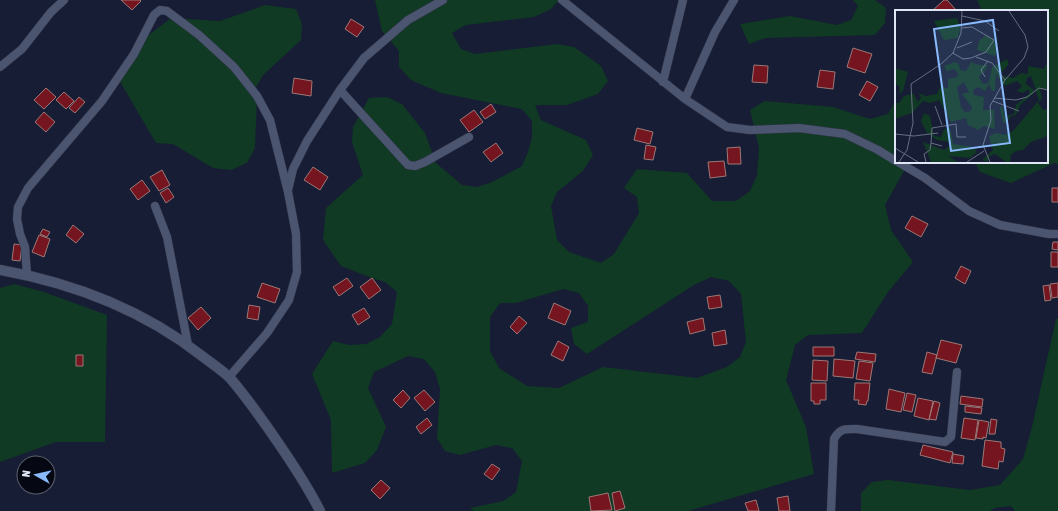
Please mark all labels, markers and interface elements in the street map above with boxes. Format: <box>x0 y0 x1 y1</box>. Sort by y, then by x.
inset map <box>895 10 1048 163</box>
north arrow <box>16 455 56 495</box>
text: N <box>20 470 32 478</box>

